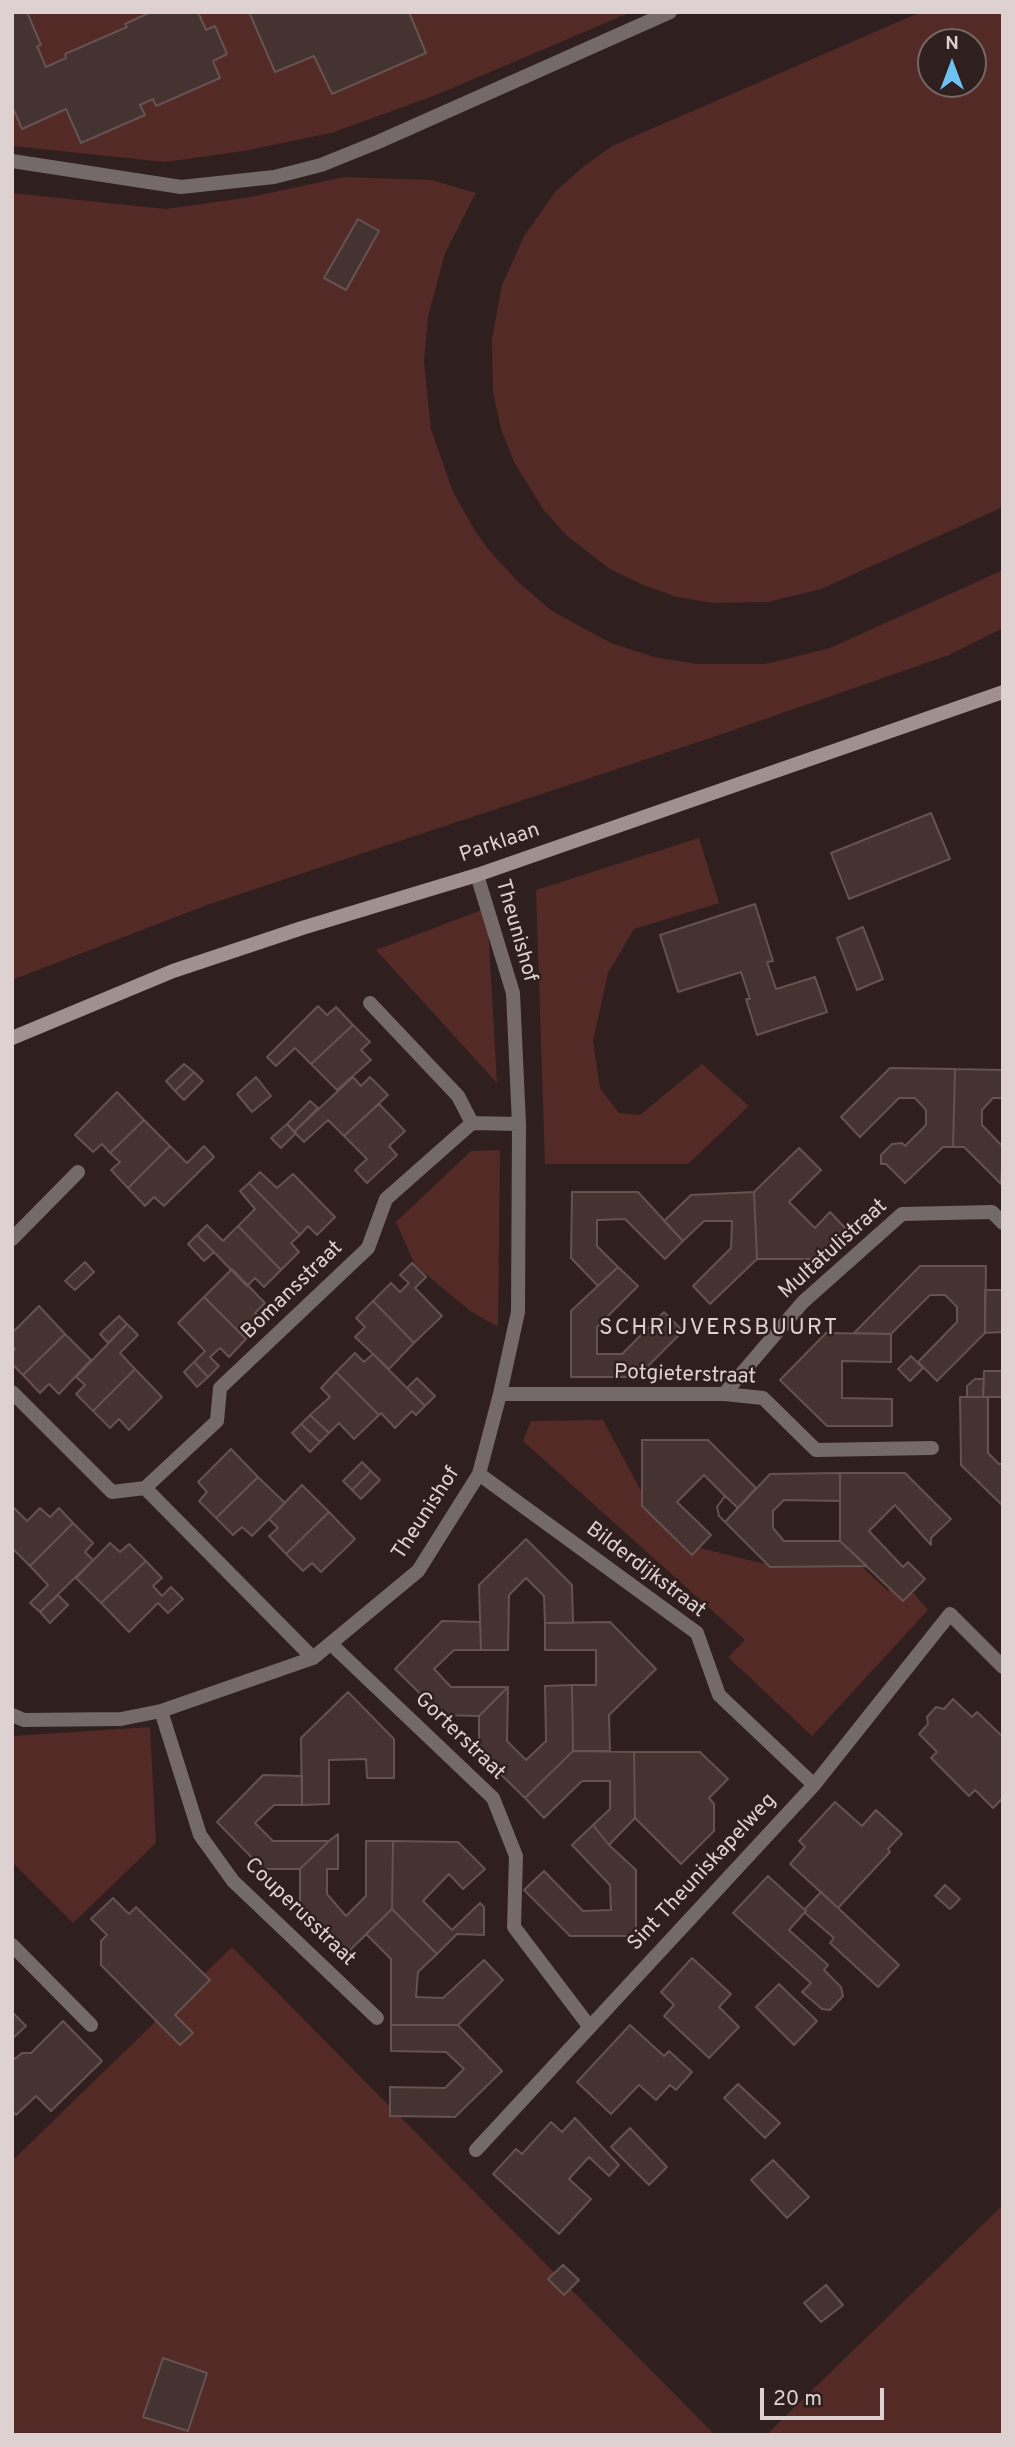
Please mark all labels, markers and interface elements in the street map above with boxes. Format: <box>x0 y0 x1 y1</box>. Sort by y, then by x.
north arrow <box>917 28 987 98</box>
text: N <box>945 32 959 56</box>
street label: Parklaan <box>457 819 543 869</box>
street label: Theunishof <box>488 877 542 985</box>
street label: Multatulistraat <box>775 1195 893 1305</box>
street label: Bomansstraat <box>237 1237 349 1345</box>
district label: SCHRIJVERSBUURT <box>601 1315 837 1343</box>
street label: Potgieterstraat <box>613 1361 757 1391</box>
street label: Theunishof <box>388 1463 466 1565</box>
street label: Bilderdijkstraat <box>580 1518 710 1624</box>
street label: Gorterstraat <box>409 1688 509 1786</box>
street label: Sint Theuniskapelweg <box>623 1789 783 1957</box>
street label: Couperusstraat <box>238 1854 360 1972</box>
scale bar <box>763 2374 887 2418</box>
text: 20 m <box>773 2386 822 2413</box>

